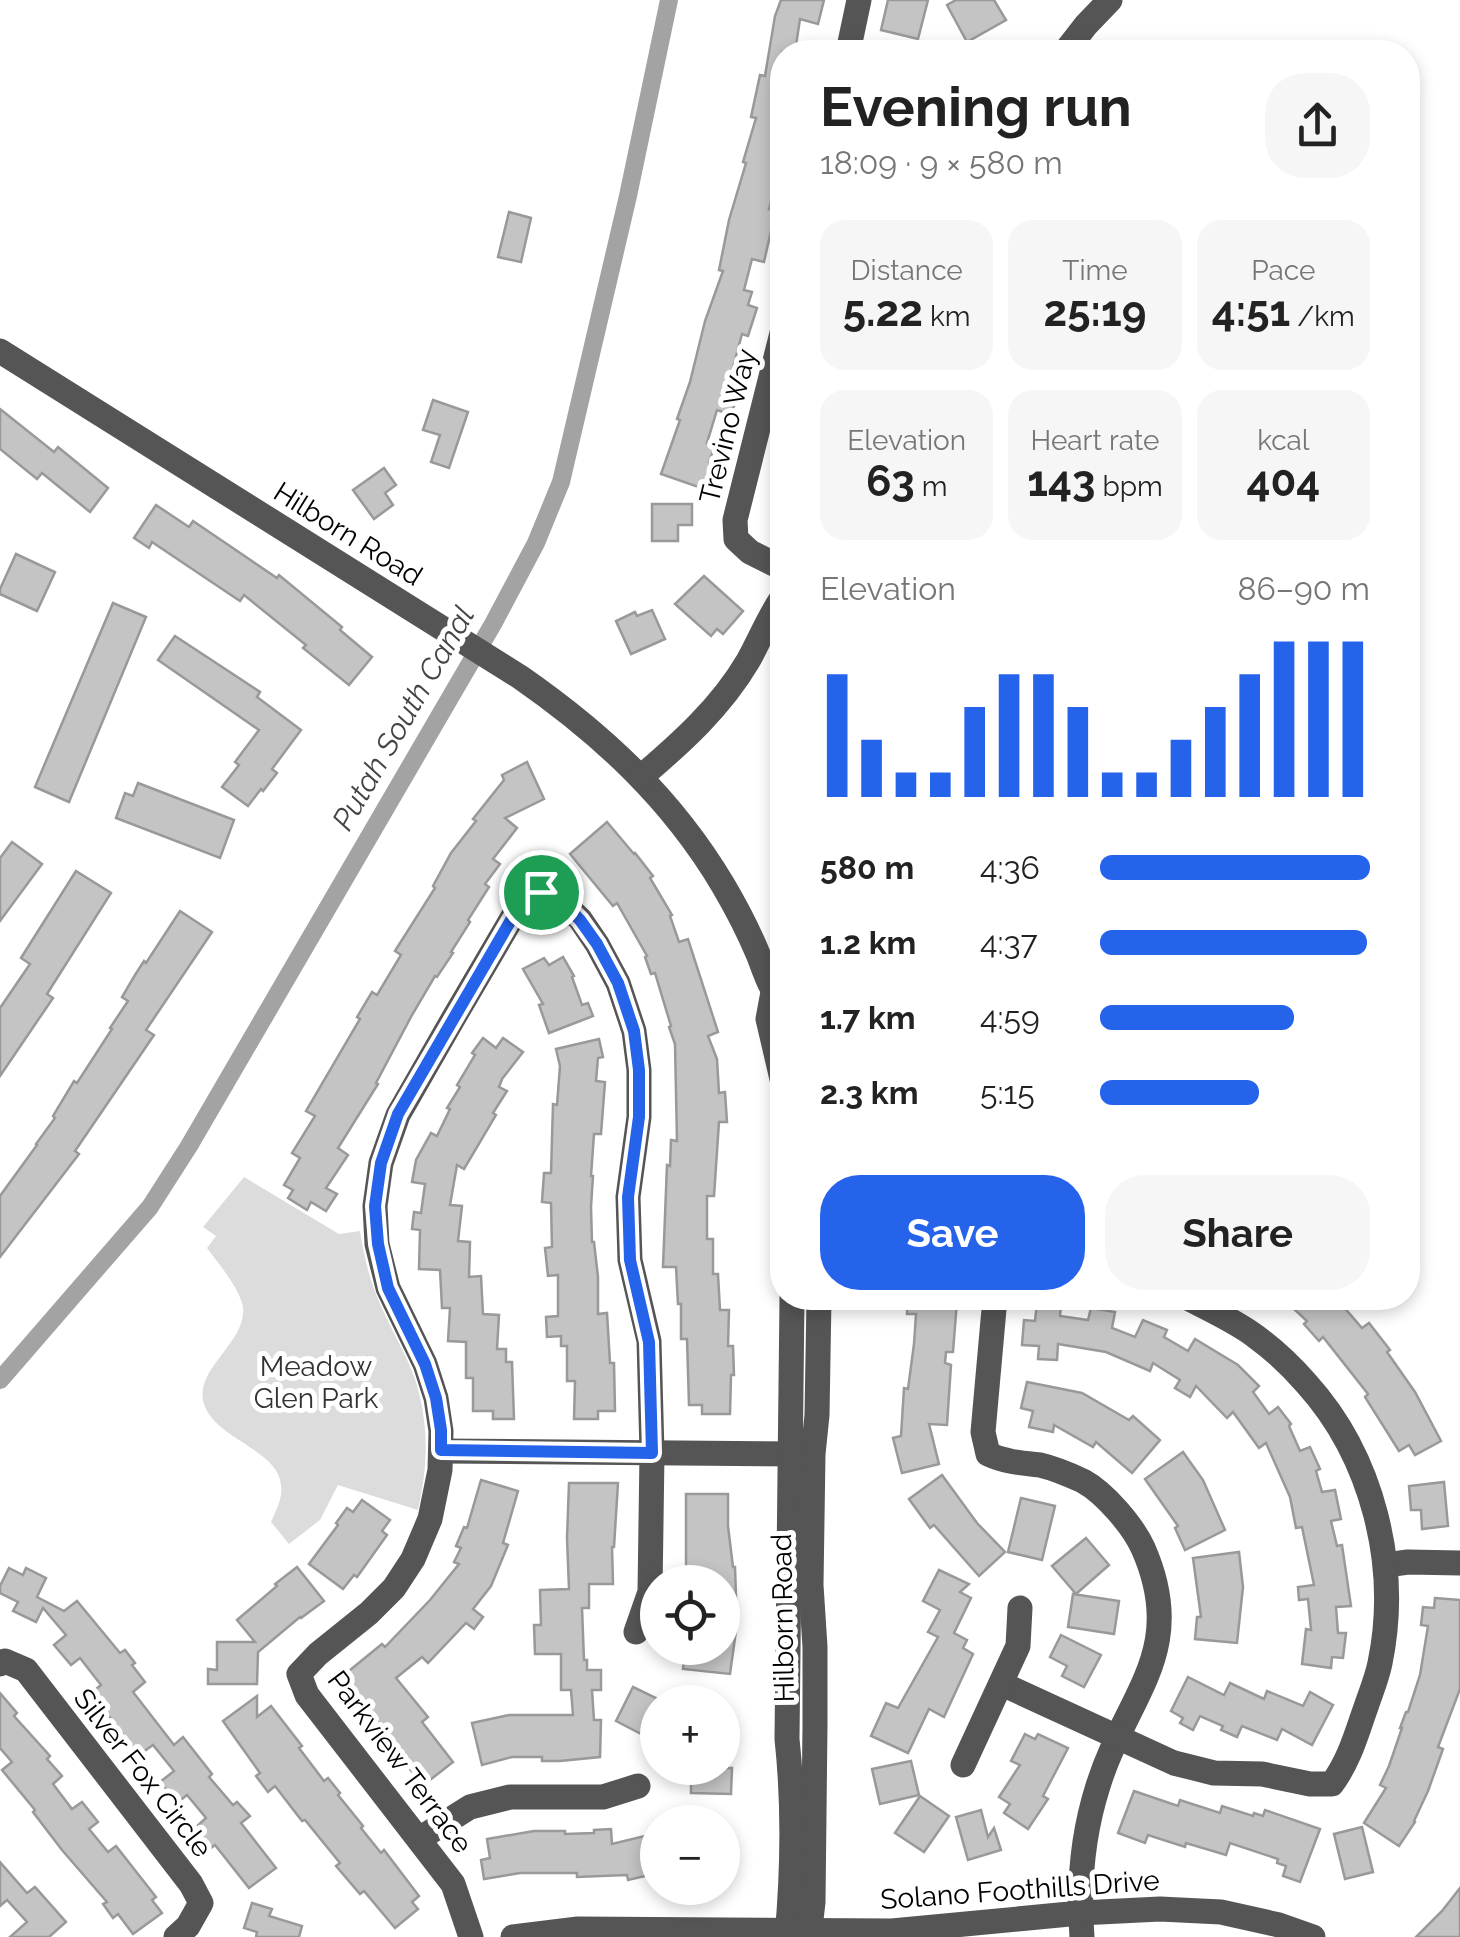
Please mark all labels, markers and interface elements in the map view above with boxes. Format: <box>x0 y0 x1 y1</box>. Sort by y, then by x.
button: share <box>1265 73 1370 178</box>
text: Evening run <box>820 74 1132 139</box>
text: 18:09 · 9 × 580 m <box>820 144 1063 181</box>
text: Distance <box>851 254 963 287</box>
text: Time <box>1062 254 1128 287</box>
text: Pace <box>1251 254 1315 287</box>
text: 5.22 <box>843 287 923 336</box>
text: 25:19 <box>1044 287 1146 336</box>
text: 4:51 <box>1212 287 1290 336</box>
text: km <box>923 300 971 333</box>
text: /km <box>1290 300 1355 333</box>
street label: Trevino Way <box>693 345 763 507</box>
text: Elevation <box>847 424 966 457</box>
text: Heart rate <box>1031 424 1159 457</box>
text: kcal <box>1257 424 1309 457</box>
text: 63 <box>866 457 915 506</box>
text: 143 <box>1027 457 1095 506</box>
text: 404 <box>1246 457 1320 506</box>
text: m <box>915 470 947 503</box>
text: bpm <box>1095 470 1163 503</box>
street label: Hilborn Road <box>268 475 428 593</box>
text: Elevation <box>820 570 956 607</box>
text: 86–90 m <box>1238 570 1370 607</box>
water label: Putah South Canal <box>325 600 481 836</box>
text: 580 m <box>820 849 914 886</box>
text: 4:36 <box>980 849 1040 886</box>
pin <box>499 850 584 935</box>
icon: arrive <box>514 865 569 920</box>
text: 1.2 km <box>820 924 916 961</box>
text: 4:37 <box>980 924 1038 961</box>
text: 1.7 km <box>820 999 916 1036</box>
text: 4:59 <box>980 999 1040 1036</box>
text: 2.3 km <box>820 1074 918 1111</box>
text: 5:15 <box>980 1074 1035 1111</box>
button: Save <box>820 1175 1085 1290</box>
button: Share <box>1105 1175 1370 1290</box>
park label: Meadow Glen Park <box>254 1350 379 1415</box>
street label: Hilborn Road <box>765 1533 801 1703</box>
map controls <box>640 1565 740 1905</box>
button: locate <box>640 1565 740 1665</box>
street label: Parkview Terrace <box>321 1664 479 1860</box>
street label: Silver Fox Circle <box>67 1682 219 1864</box>
button: + <box>640 1685 740 1785</box>
button: − <box>640 1805 740 1905</box>
street label: Solano Foothills Drive <box>879 1864 1161 1916</box>

